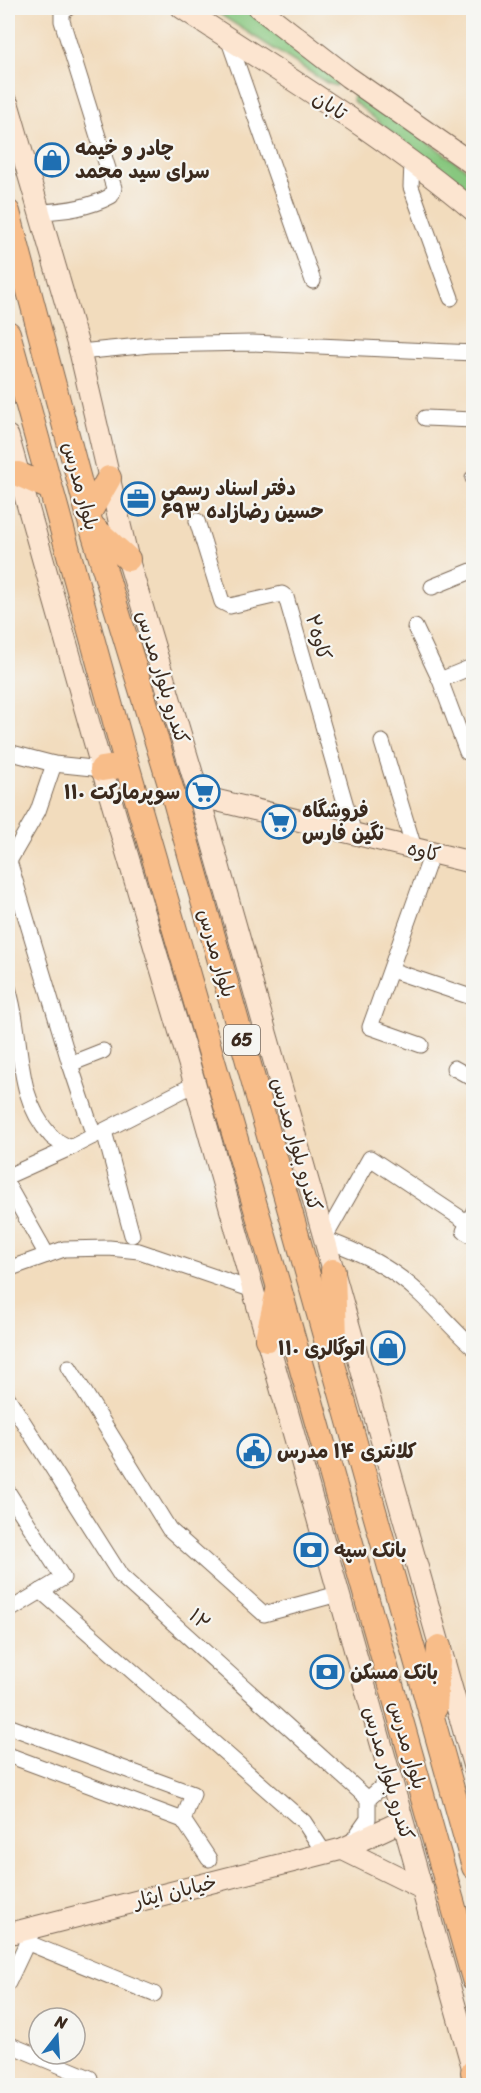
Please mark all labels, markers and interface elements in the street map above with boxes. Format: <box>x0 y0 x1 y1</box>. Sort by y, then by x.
street label: تابان <box>305 81 354 130</box>
place label: چادر و خیمه سرای سید محمد <box>75 131 210 189</box>
shop icon: چادر و خیمه سرای سید محمد <box>34 142 70 178</box>
street label: بلوار مدرس <box>52 438 109 535</box>
place label: دفتر اسناد رسمی ۶۹۳ حسین رضازاده <box>161 471 324 529</box>
office icon: دفتر اسناد رسمی ۶۹۳ حسین رضازاده <box>120 481 156 517</box>
street label: کندرو بلوار مدرس <box>126 606 199 748</box>
street label: کاوه۲ <box>295 610 342 664</box>
supermarket icon: سوپرمارکت ۱۱۰ <box>185 774 221 810</box>
place label: سوپرمارکت ۱۱۰ <box>64 775 180 810</box>
place label: فروشگاه نگین فارس <box>302 793 384 851</box>
supermarket icon: فروشگاه نگین فارس <box>261 804 297 840</box>
street label: کاوه <box>404 831 444 872</box>
street label: بلوار مدرس <box>187 905 246 1002</box>
road number: 65 <box>224 1025 260 1055</box>
street label: کندرو بلوار مدرس <box>261 1073 332 1215</box>
shop icon: اتوگالری ۱۱۰ <box>370 1330 406 1366</box>
place label: اتوگالری ۱۱۰ <box>278 1331 365 1366</box>
public building icon: کلانتری ۱۴ مدرس <box>236 1433 272 1469</box>
place label: کلانتری ۱۴ مدرس <box>277 1434 417 1469</box>
bank icon: بانک سپه <box>293 1532 329 1568</box>
place label: بانک سپه <box>334 1533 407 1568</box>
street label: ۱۲ <box>180 1599 219 1639</box>
bank icon: بانک مسکن <box>309 1654 345 1690</box>
place label: بانک مسکن <box>350 1655 438 1690</box>
street label: بلوار مدرس <box>378 1697 437 1794</box>
street label: کندرو بلوار مدرس <box>353 1702 424 1844</box>
street label: خیابان ایثار <box>128 1864 220 1919</box>
north arrow <box>27 2006 87 2066</box>
text: N <box>51 2006 72 2038</box>

